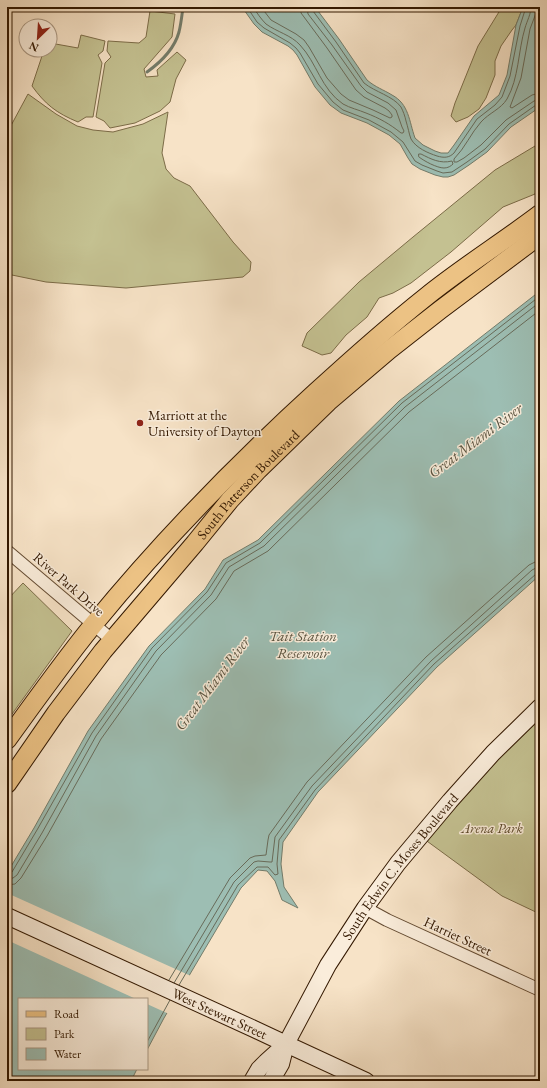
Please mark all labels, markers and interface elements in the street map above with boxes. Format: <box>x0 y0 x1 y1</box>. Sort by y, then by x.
north arrow <box>18 18 58 58</box>
text: N <box>27 39 41 55</box>
water label: Great Miami River <box>424 398 527 482</box>
place label: Marriott at the University of Dayton <box>148 406 262 440</box>
marker: Marriott at the University of Dayton <box>135 418 145 428</box>
street label: South Patterson Boulevard <box>193 425 304 543</box>
street label: River Park Drive <box>30 548 109 620</box>
water label: Tait Station Reservoir <box>269 626 337 662</box>
water label: Great Miami River <box>170 631 254 734</box>
street label: South Edwin C. Moses Boulevard <box>338 789 462 943</box>
park label: Arena Park <box>460 819 523 837</box>
street label: Harriet Street <box>421 912 495 960</box>
street label: West Stewart Street <box>169 984 271 1043</box>
legend <box>18 998 148 1070</box>
text: Road <box>54 1006 80 1022</box>
text: Park <box>54 1026 75 1042</box>
text: Water <box>54 1046 81 1062</box>

